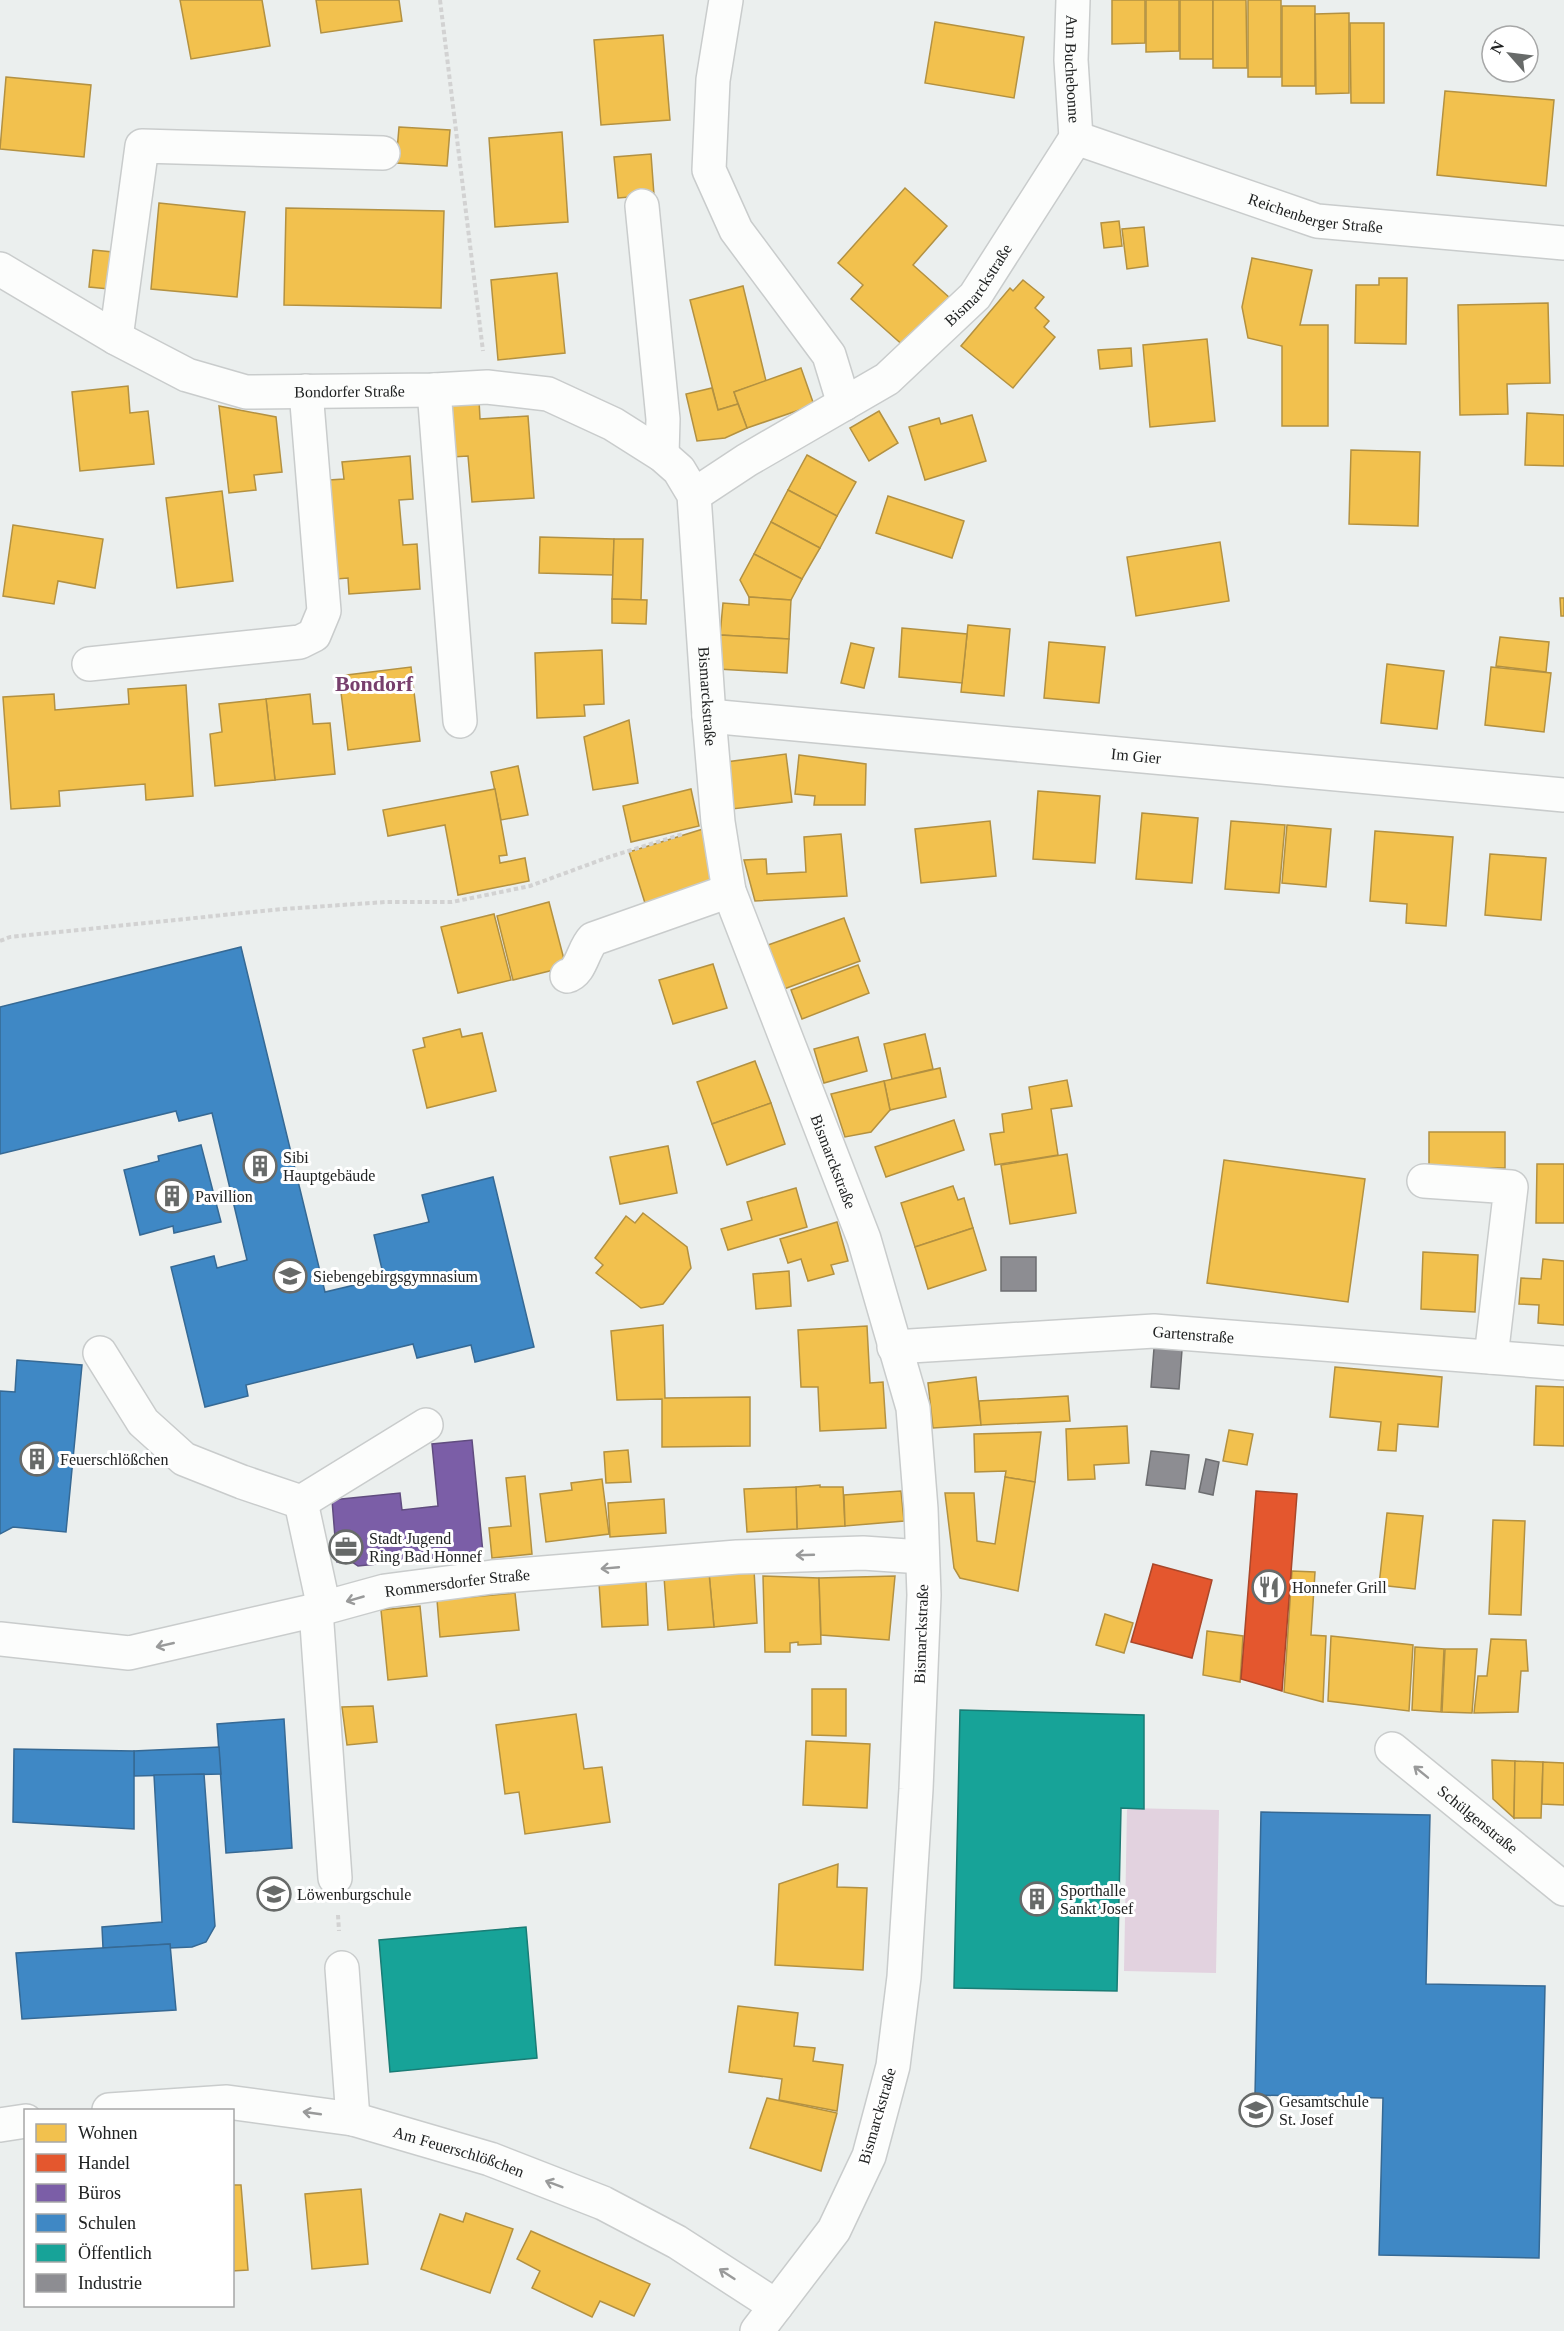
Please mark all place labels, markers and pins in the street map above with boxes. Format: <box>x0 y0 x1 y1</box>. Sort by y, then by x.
building icon: Sibi Hauptgebäude <box>242 1148 278 1184</box>
place label: Sibi Hauptgebäude <box>283 1149 375 1185</box>
building icon: Pavillion <box>154 1178 190 1214</box>
place label: Pavillion <box>195 1188 253 1205</box>
school or university icon: Siebengebirgsgymnasium <box>272 1258 308 1294</box>
place label: Siebengebirgsgymnasium <box>313 1268 479 1286</box>
building icon: Feuerschlößchen <box>19 1441 55 1477</box>
place label: Feuerschlößchen <box>60 1451 168 1468</box>
office icon: Stadt Jugend Ring Bad Honnef <box>328 1529 364 1565</box>
place label: Stadt Jugend Ring Bad Honnef <box>369 1530 483 1566</box>
restaurant icon: Honnefer Grill <box>1251 1569 1287 1605</box>
place label: Honnefer Grill <box>1292 1579 1387 1596</box>
school or university icon: Löwenburgschule <box>256 1876 292 1912</box>
building icon: Sporthalle Sankt Josef <box>1019 1881 1055 1917</box>
place label: Sporthalle Sankt Josef <box>1060 1882 1134 1917</box>
place label: Löwenburgschule <box>297 1886 411 1904</box>
school or university icon: Gesamtschule St. Josef <box>1238 2092 1274 2128</box>
place label: Gesamtschule St. Josef <box>1279 2093 1369 2128</box>

